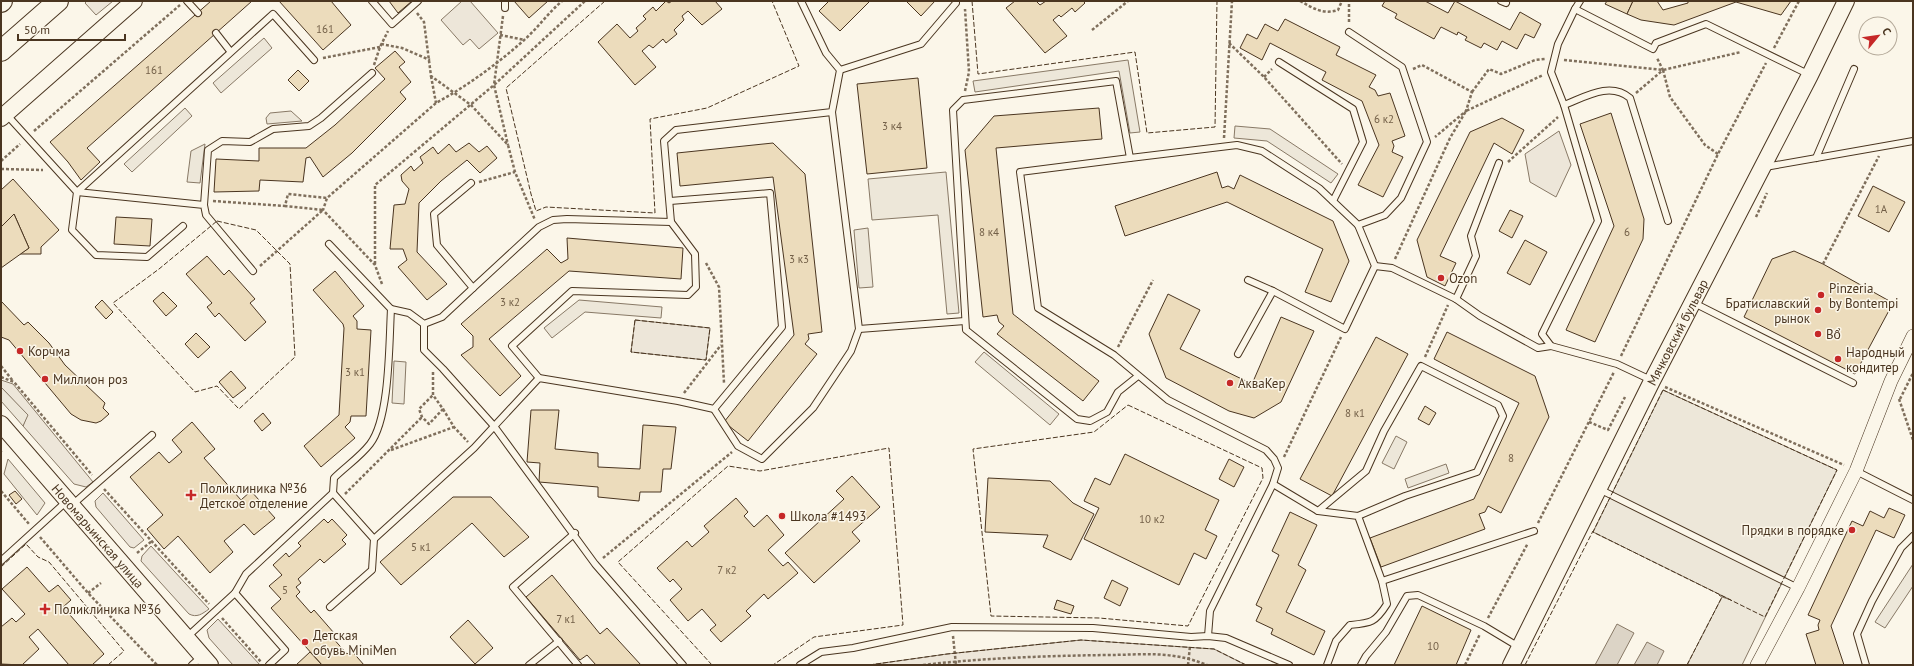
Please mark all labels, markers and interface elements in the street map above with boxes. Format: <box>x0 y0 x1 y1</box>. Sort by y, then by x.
scale bar <box>18 16 125 42</box>
north arrow <box>1858 16 1898 56</box>
text: 50 m <box>24 22 50 37</box>
house number: 161 <box>316 22 334 36</box>
text: С <box>1879 25 1894 37</box>
house number: 161 <box>145 63 163 77</box>
house number: 6 к2 <box>1374 112 1394 126</box>
house number: 3 к4 <box>882 119 902 133</box>
house number: 1А <box>1875 202 1888 216</box>
house number: 8 к4 <box>979 225 999 239</box>
house number: 6 <box>1624 225 1630 239</box>
house number: 3 к3 <box>789 252 809 266</box>
place label: Ozon <box>1449 270 1477 287</box>
marker: Ozon <box>1436 273 1446 283</box>
street label: Мячковский бульвар <box>1643 276 1712 388</box>
place label: Pinzeria by Bontempi <box>1829 280 1899 312</box>
marker: Pinzeria by Bontempi <box>1816 290 1826 300</box>
house number: 3 к2 <box>500 295 520 309</box>
place label: Братиславский рынок <box>1725 295 1811 327</box>
marker: Братиславский рынок <box>1813 305 1823 315</box>
place label: Bổ <box>1826 326 1841 343</box>
marker: Bổ <box>1813 329 1823 339</box>
place label: Корчма <box>28 343 70 360</box>
place label: Народный кондитер <box>1846 344 1905 376</box>
marker: Корчма <box>15 346 25 356</box>
marker: Народный кондитер <box>1833 354 1843 364</box>
house number: 3 к1 <box>345 365 365 379</box>
place label: Миллион роз <box>53 371 128 388</box>
marker: Миллион роз <box>40 374 50 384</box>
place label: АкваКер <box>1238 375 1285 392</box>
marker: АкваКер <box>1225 378 1235 388</box>
house number: 8 к1 <box>1345 406 1365 420</box>
house number: 8 <box>1508 451 1514 465</box>
street label: Новомарьинская улица <box>48 480 148 591</box>
place label: Поликлиника №36 Детское отделение <box>200 480 308 512</box>
marker: Поликлиника №36 Детское отделение <box>185 489 197 501</box>
place label: Школа #1493 <box>790 508 866 525</box>
marker: Школа #1493 <box>777 511 787 521</box>
house number: 10 к2 <box>1139 512 1165 526</box>
place label: Прядки в порядке <box>1742 522 1844 539</box>
marker: Прядки в порядке <box>1847 525 1857 535</box>
house number: 5 к1 <box>411 540 431 554</box>
house number: 7 к2 <box>717 563 737 577</box>
house number: 5 <box>282 583 288 597</box>
place label: Поликлиника №36 <box>54 601 161 618</box>
marker: Поликлиника №36 <box>39 603 51 615</box>
house number: 7 к1 <box>556 612 576 626</box>
place label: Детская обувь MiniMen <box>313 627 397 659</box>
marker: Детская обувь MiniMen <box>300 637 310 647</box>
house number: 10 <box>1427 639 1439 653</box>

